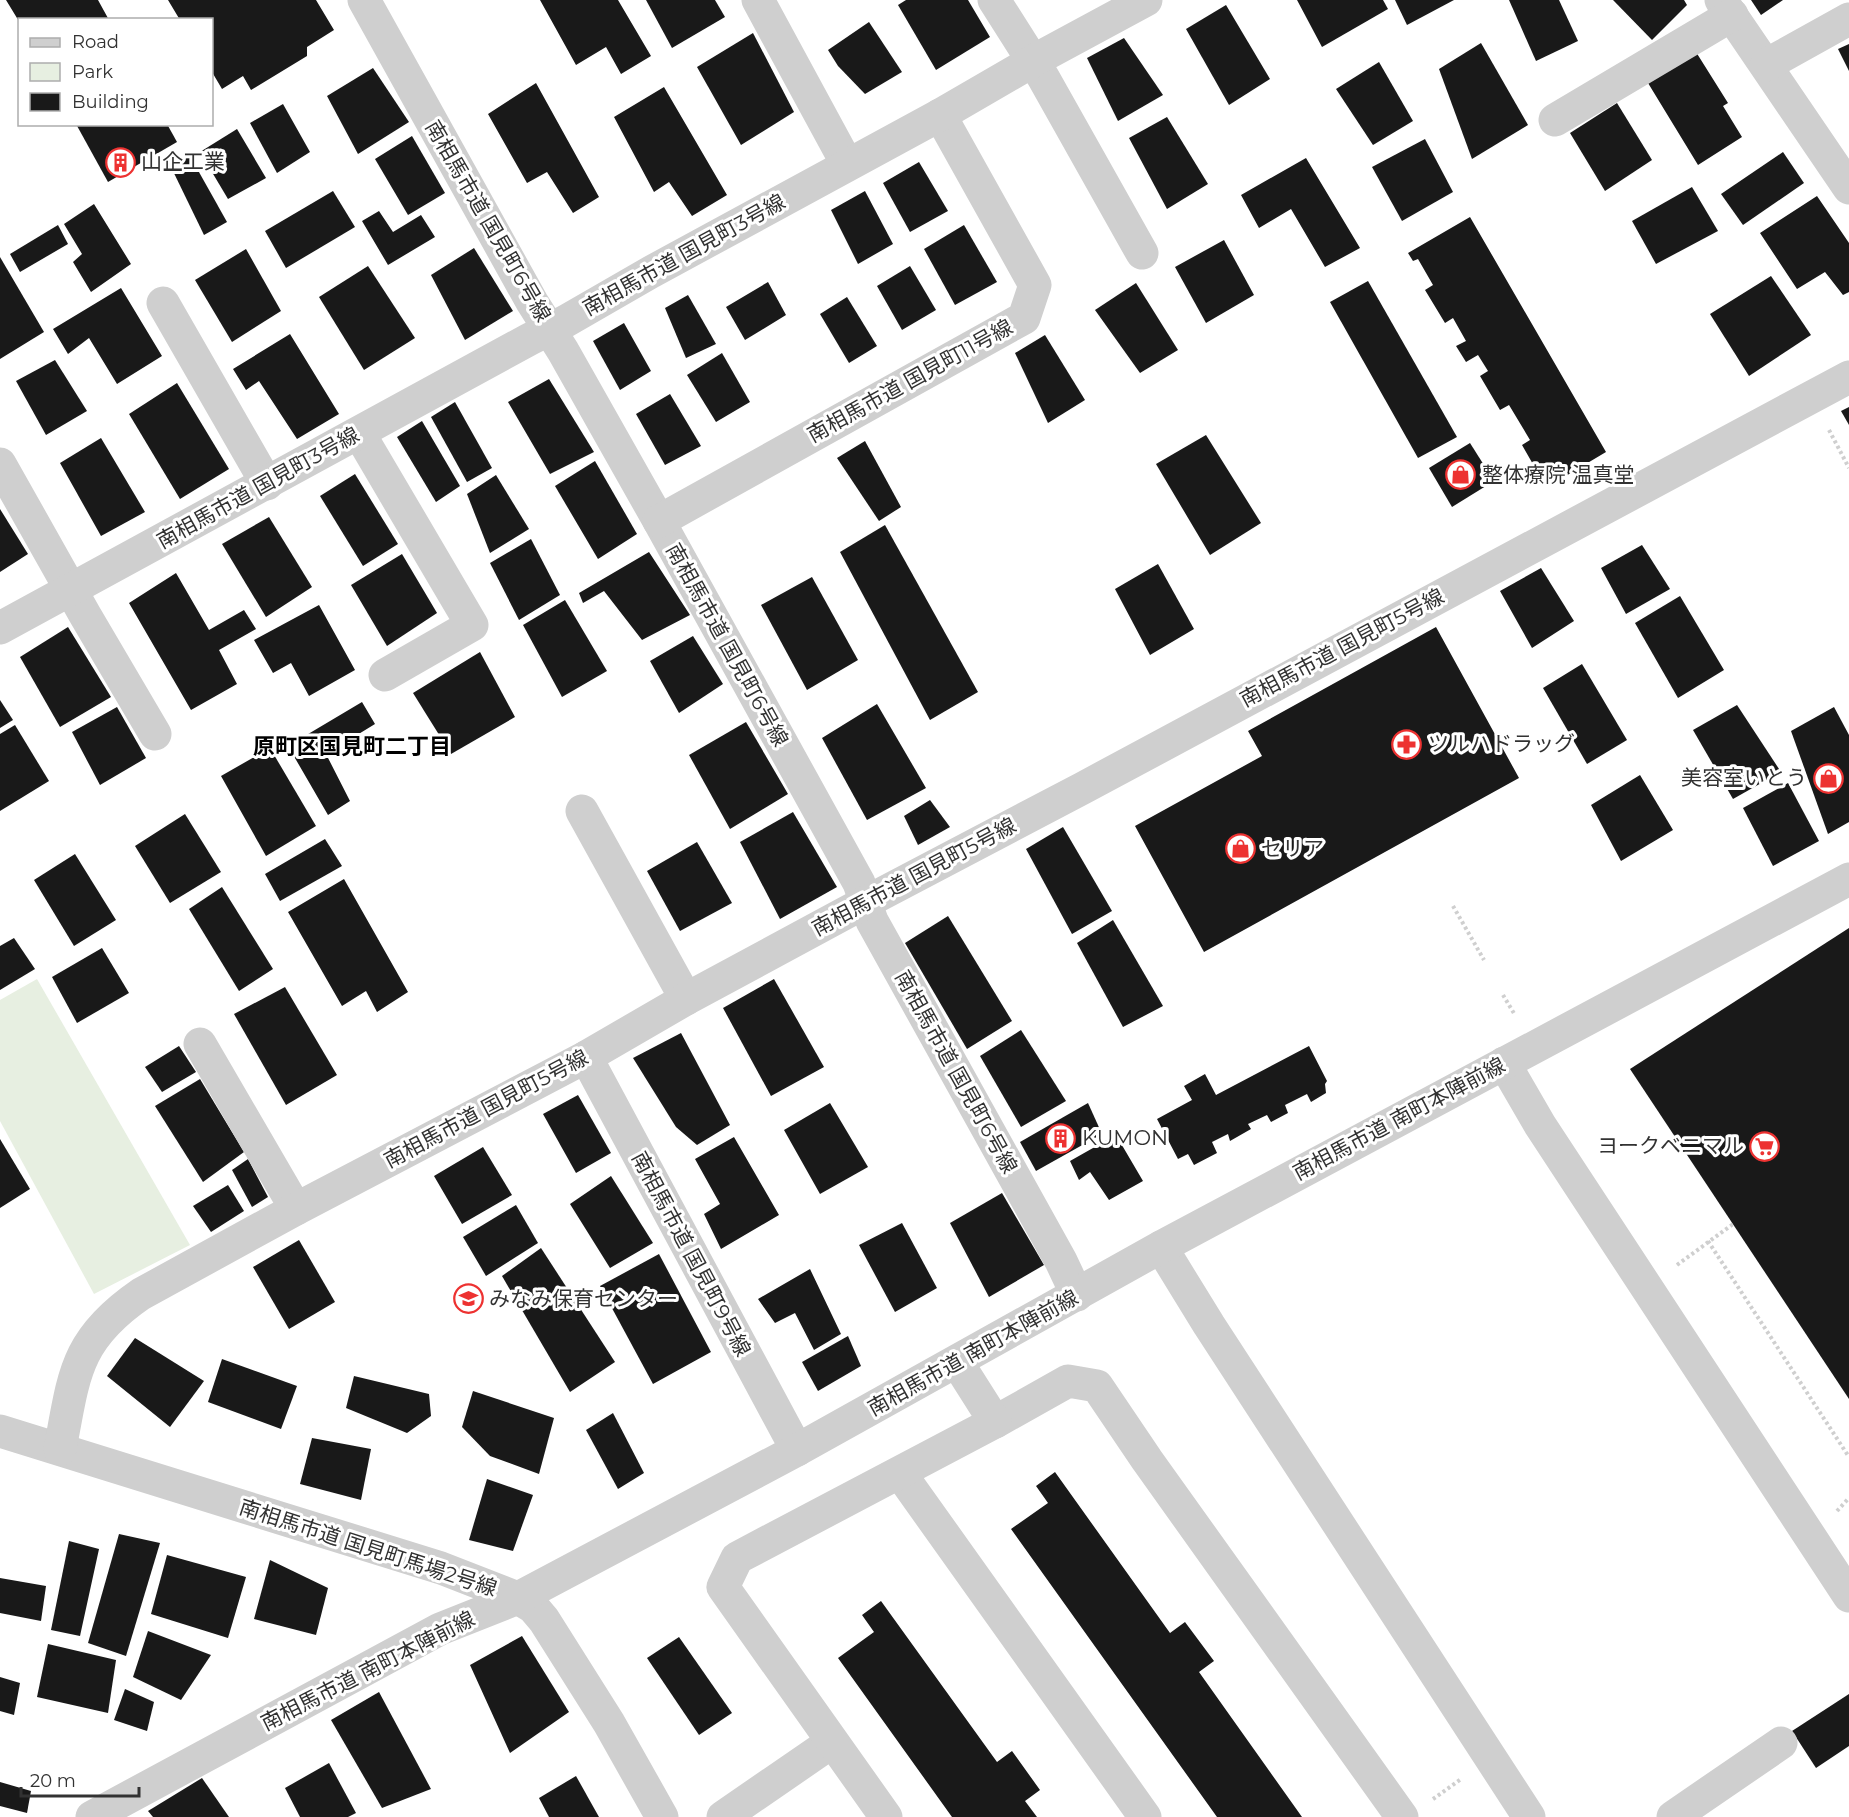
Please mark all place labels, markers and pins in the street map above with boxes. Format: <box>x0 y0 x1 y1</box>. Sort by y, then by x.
building icon: 山企工業 <box>104 146 136 178</box>
place label: 山企工業 <box>141 149 225 174</box>
shop icon: 整体療院 温真堂 <box>1445 459 1477 491</box>
place label: 整体療院 温真堂 <box>1482 462 1635 487</box>
pharmacy icon: ツルハドラッグ <box>1391 728 1423 760</box>
place label: ツルハドラッグ <box>1428 731 1575 756</box>
shop icon: 美容室いとう <box>1812 762 1844 794</box>
place label: 美容室いとう <box>1681 765 1807 790</box>
shop icon: セリア <box>1224 833 1256 865</box>
place label: セリア <box>1261 836 1324 861</box>
building icon: KUMON <box>1045 1122 1077 1154</box>
place label: KUMON <box>1082 1125 1168 1150</box>
supermarket icon: ヨークベニマル <box>1749 1130 1781 1162</box>
place label: ヨークベニマル <box>1597 1133 1744 1158</box>
school or university icon: みなみ保育センター <box>452 1283 484 1315</box>
place label: みなみ保育センター <box>489 1286 678 1311</box>

